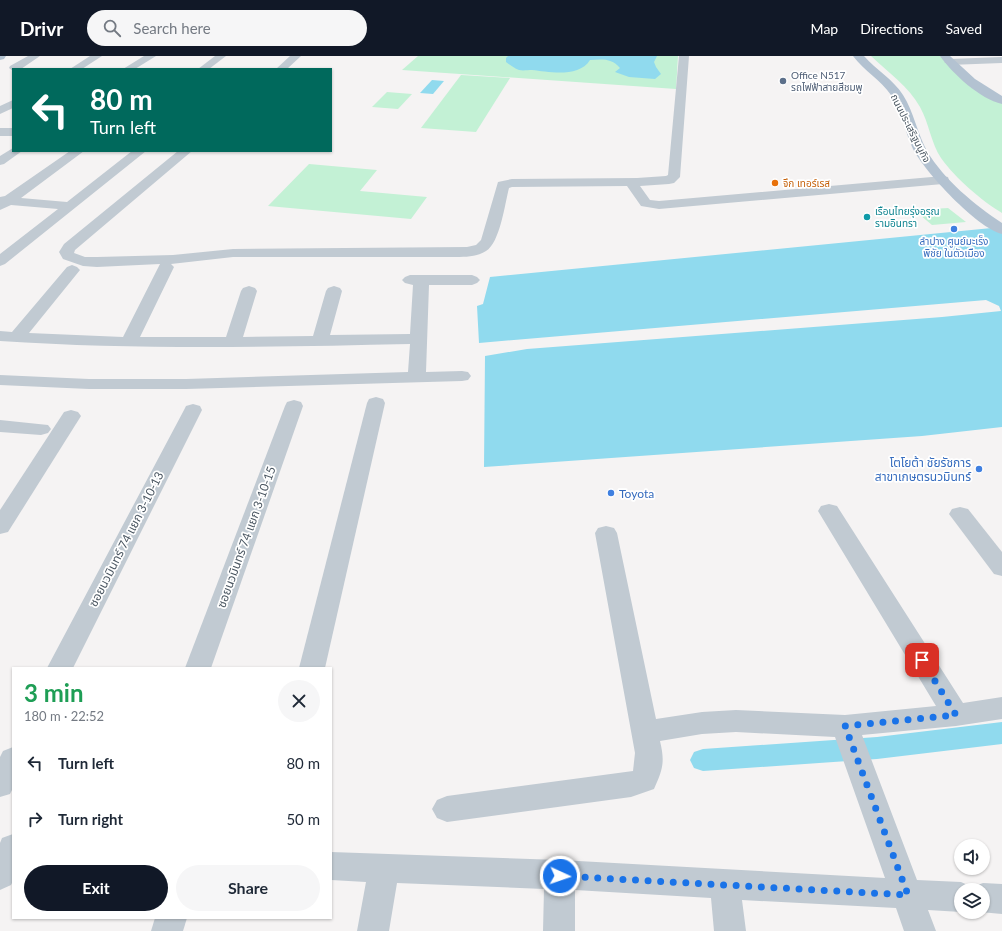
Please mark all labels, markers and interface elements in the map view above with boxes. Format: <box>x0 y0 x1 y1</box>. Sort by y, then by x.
search box <box>87 10 367 46</box>
text: Drivr <box>20 17 63 40</box>
icon: search <box>101 17 123 39</box>
text: Search here <box>133 19 211 37</box>
text: Map <box>811 20 838 37</box>
text: Directions <box>860 20 923 37</box>
text: Saved <box>945 20 982 37</box>
place label: Office N517 รถไฟฟ้าสายสีชมพู <box>791 69 863 94</box>
marker: Office N517 รถไฟฟ้าสายสีชมพู <box>778 76 788 86</box>
text: 80 m <box>90 82 153 116</box>
icon: left <box>24 84 76 136</box>
street label: ถนนประเสริฐมนูกิจ <box>888 92 933 165</box>
text: Turn left <box>90 116 156 138</box>
place label: จึก เทอร์เรส <box>782 177 830 189</box>
marker: จึก เทอร์เรส <box>770 178 780 188</box>
place label: เรือนไทยรุ่งอรุณ รามอินทรา <box>875 205 940 229</box>
marker: เรือนไทยรุ่งอรุณ รามอินทรา <box>862 212 872 222</box>
marker: ลำปาง ศูนย์มะเร็ง พิชัย ในตัวเมือง <box>949 224 959 234</box>
place label: ลำปาง ศูนย์มะเร็ง พิชัย ในตัวเมือง <box>920 235 988 259</box>
place label: โตโยต้า ชัยรัชการ สาขาเกษตรนวมินทร์ <box>875 455 972 484</box>
street label: ซอยนวมินทร์ 74 แยก 3-10-15 <box>213 464 279 610</box>
marker: โตโยต้า ชัยรัชการ สาขาเกษตรนวมินทร์ <box>974 464 984 474</box>
street label: ซอยนวมินทร์ 74 แยก 3-10-13 <box>85 469 167 609</box>
place label: Toyota <box>619 486 654 501</box>
marker: Toyota <box>606 488 616 498</box>
pin <box>905 643 939 677</box>
icon: arrive <box>911 649 933 671</box>
text: 3 min <box>24 678 84 707</box>
button: close <box>278 680 320 722</box>
text: 180 m · 22:52 <box>24 708 104 724</box>
icon: left <box>24 752 46 774</box>
text: Turn left <box>58 754 114 772</box>
text: 80 m <box>286 754 320 772</box>
icon: right <box>24 808 46 830</box>
text: Turn right <box>58 810 123 828</box>
text: 50 m <box>286 810 320 828</box>
map controls <box>954 839 990 919</box>
button: sound <box>954 839 990 875</box>
position arrow <box>539 855 581 897</box>
button: Exit <box>24 865 168 911</box>
button: Share <box>176 865 320 911</box>
button: layers <box>954 883 990 919</box>

